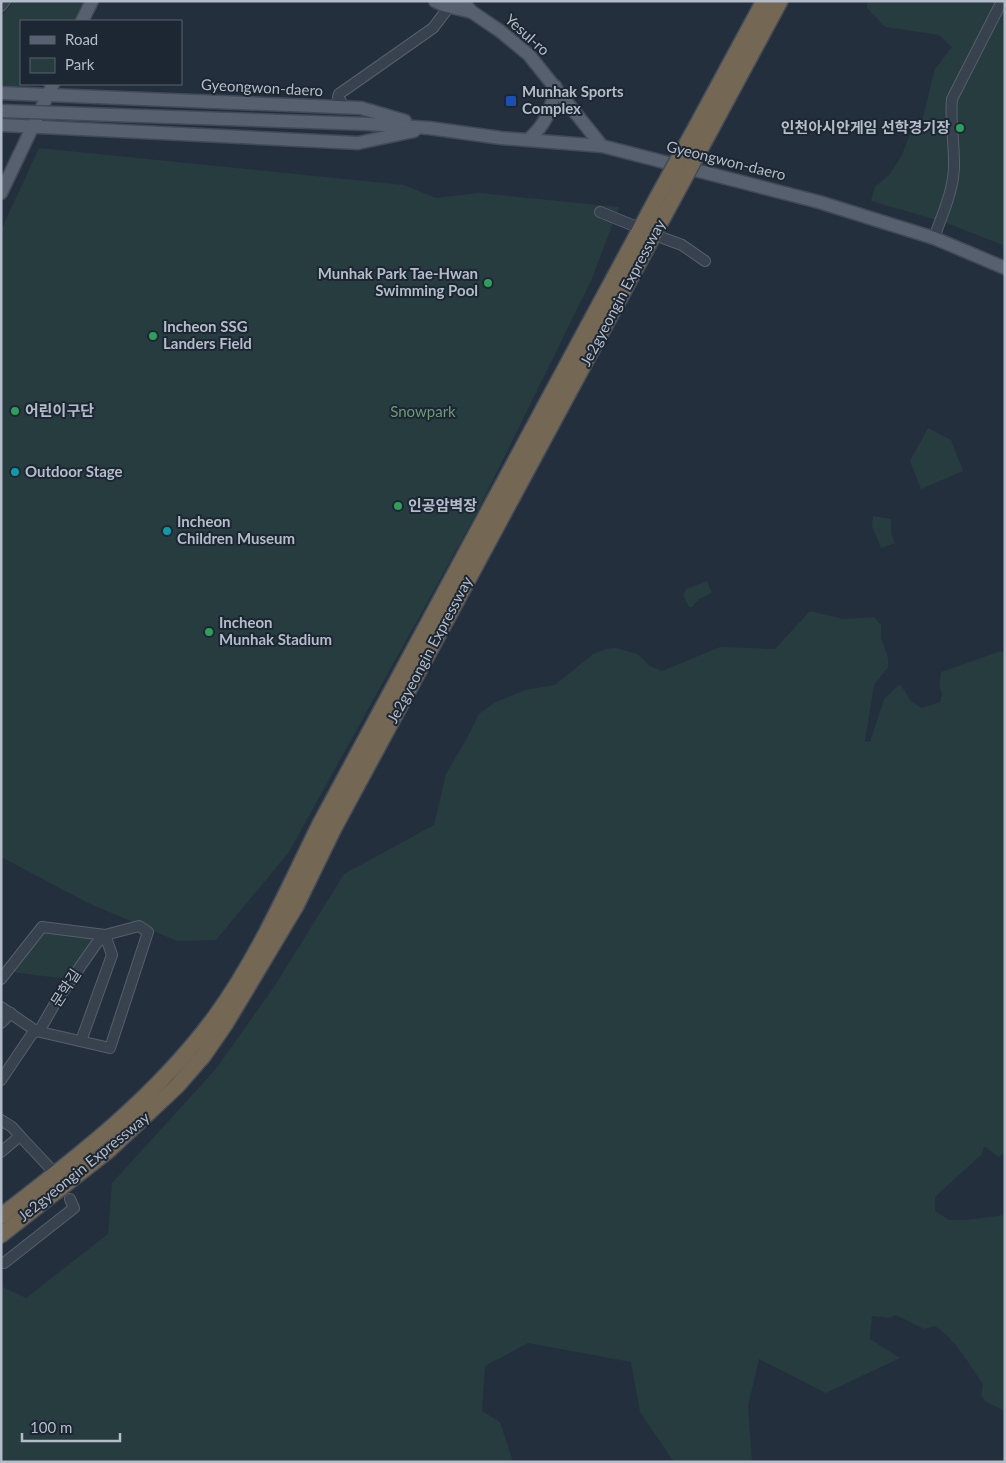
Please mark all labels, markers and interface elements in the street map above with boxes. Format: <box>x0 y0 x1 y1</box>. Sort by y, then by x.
street label: Yesul-ro <box>502 10 553 59</box>
legend <box>20 20 182 85</box>
text: Road <box>65 30 98 48</box>
text: Park <box>65 55 95 73</box>
street label: Gyeongwon-daero <box>200 75 324 99</box>
place label: Munhak Sports Complex <box>522 82 624 117</box>
marker: Munhak Sports Complex <box>504 94 518 108</box>
place label: 인천아시안게임 선학경기장 <box>781 118 950 136</box>
marker: 인천아시안게임 선학경기장 <box>954 122 966 134</box>
street label: Gyeongwon-daero <box>665 136 788 184</box>
street label: Je2gyeongin Expressway <box>576 216 669 369</box>
place label: Munhak Park Tae-Hwan Swimming Pool <box>318 264 478 299</box>
marker: Munhak Park Tae-Hwan Swimming Pool <box>482 277 494 289</box>
place label: Incheon SSG Landers Field <box>163 317 252 352</box>
marker: Incheon SSG Landers Field <box>147 330 159 342</box>
place label: 어린이구단 <box>25 401 94 419</box>
park label: Snowpark <box>390 402 456 420</box>
marker: 어린이구단 <box>9 405 21 417</box>
place label: Outdoor Stage <box>25 462 123 480</box>
marker: Outdoor Stage <box>9 466 21 478</box>
place label: 인공암벽장 <box>408 496 477 514</box>
marker: 인공암벽장 <box>392 500 404 512</box>
place label: Incheon Children Museum <box>177 512 295 547</box>
marker: Incheon Children Museum <box>161 525 173 537</box>
street label: Je2gyeongin Expressway <box>383 573 476 726</box>
place label: Incheon Munhak Stadium <box>219 613 332 648</box>
marker: Incheon Munhak Stadium <box>203 626 215 638</box>
street label: 문학길 <box>46 965 84 1010</box>
street label: Je2gyeongin Expressway <box>14 1108 153 1225</box>
scale bar <box>22 1410 120 1442</box>
text: 100 m <box>30 1418 72 1436</box>

